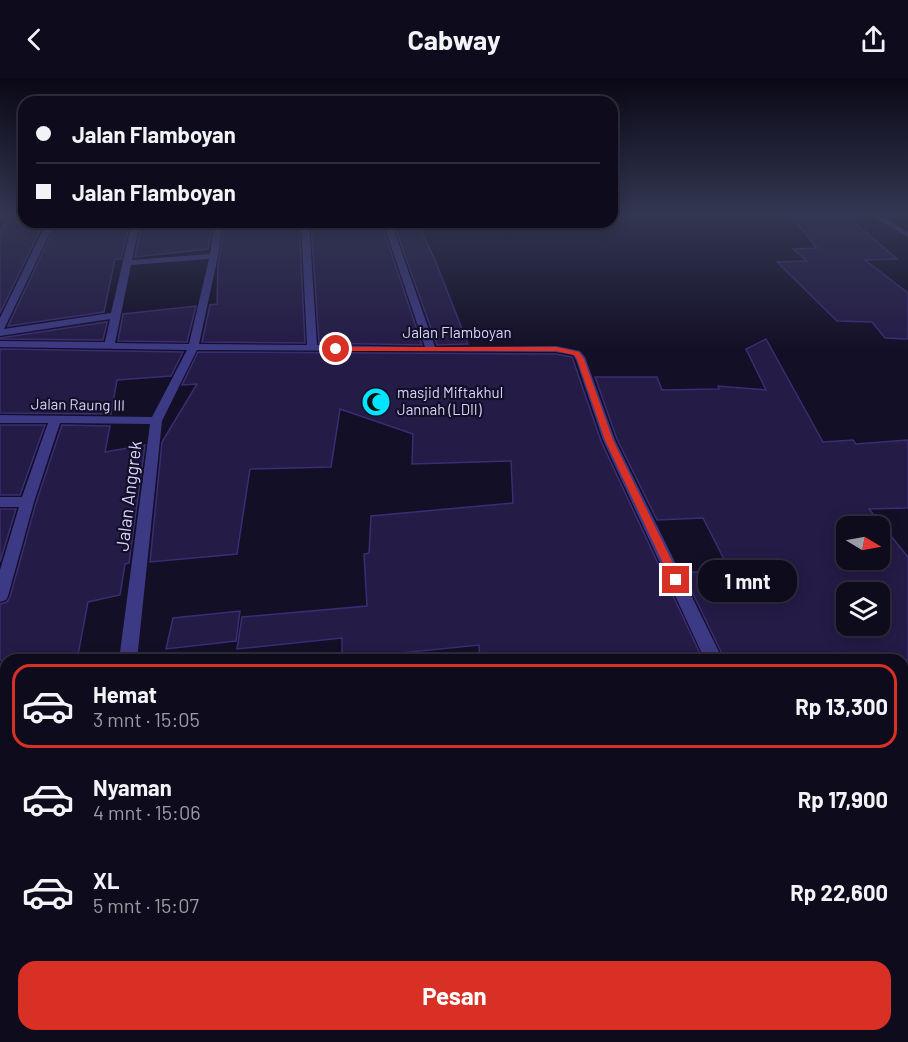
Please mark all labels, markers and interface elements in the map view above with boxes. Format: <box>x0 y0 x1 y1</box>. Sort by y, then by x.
icon: back <box>18 23 51 56</box>
text: Cabway <box>407 23 501 55</box>
icon: share <box>857 23 890 56</box>
text: Jalan Flamboyan <box>72 121 236 147</box>
text: Jalan Flamboyan <box>72 179 236 205</box>
street label: Jalan Flamboyan <box>402 323 512 341</box>
route start <box>322 335 349 362</box>
place label: masjid Miftakhul Jannah (LDII) <box>397 383 503 418</box>
mosque icon: masjid Miftakhul Jannah (LDII) <box>360 386 392 418</box>
street label: Jalan Raung III <box>31 394 125 414</box>
street label: Jalan Anggrek <box>110 439 146 552</box>
north arrow <box>836 516 890 570</box>
map controls <box>836 516 890 636</box>
callout: 1 mnt <box>697 559 796 601</box>
route end <box>662 566 689 593</box>
text: 1 mnt <box>724 569 771 593</box>
button: layers <box>836 582 890 636</box>
icon: car <box>21 679 75 733</box>
text: Hemat <box>93 681 157 707</box>
text: Rp 13,300 <box>795 693 888 719</box>
text: 3 mnt · 15:05 <box>93 707 200 731</box>
icon: car <box>21 772 75 826</box>
text: Nyaman <box>93 774 172 800</box>
text: Rp 17,900 <box>798 786 888 812</box>
text: 4 mnt · 15:06 <box>93 800 200 824</box>
icon: car <box>21 865 75 919</box>
text: XL <box>93 867 119 893</box>
text: Rp 22,600 <box>790 879 888 905</box>
text: 5 mnt · 15:07 <box>93 893 199 917</box>
button: Pesan <box>18 961 891 1030</box>

